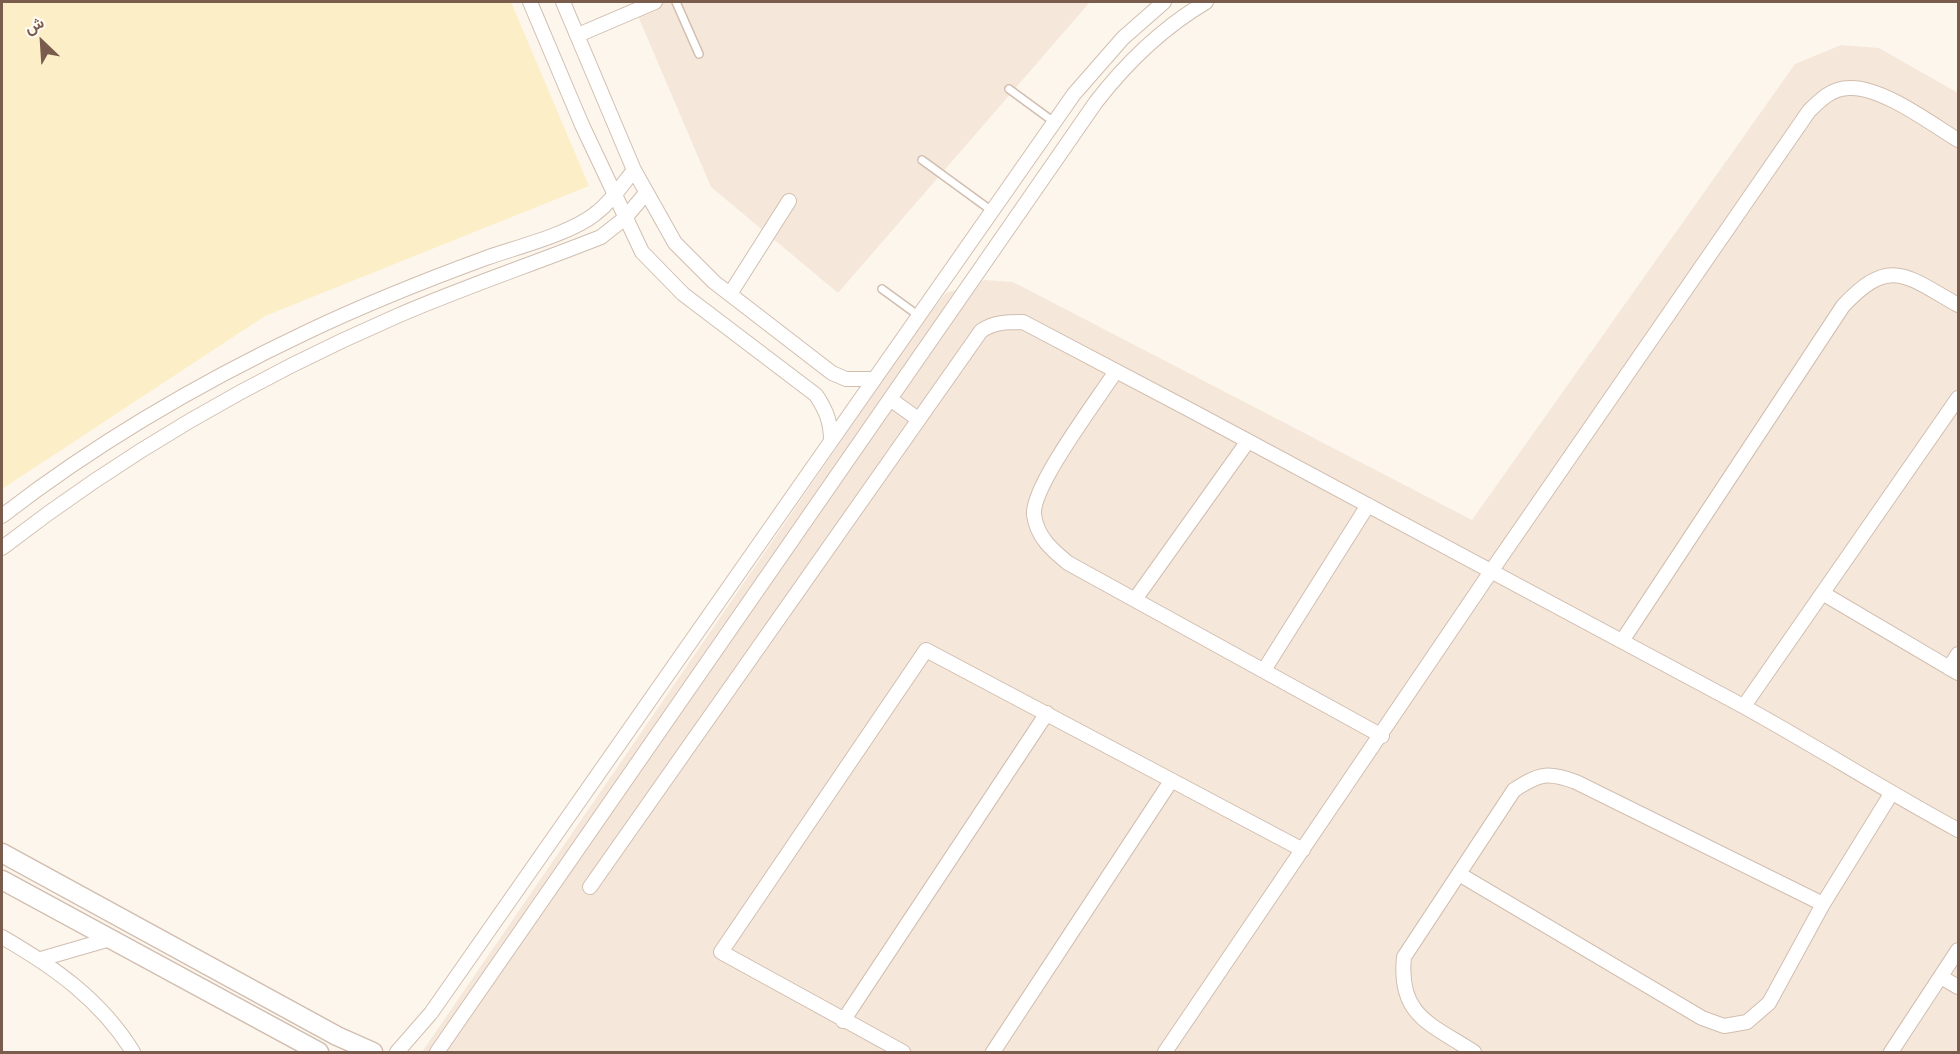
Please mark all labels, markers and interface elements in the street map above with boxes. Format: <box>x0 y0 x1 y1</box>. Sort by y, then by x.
north arrow <box>12 12 72 72</box>
text: ش <box>21 13 47 38</box>

